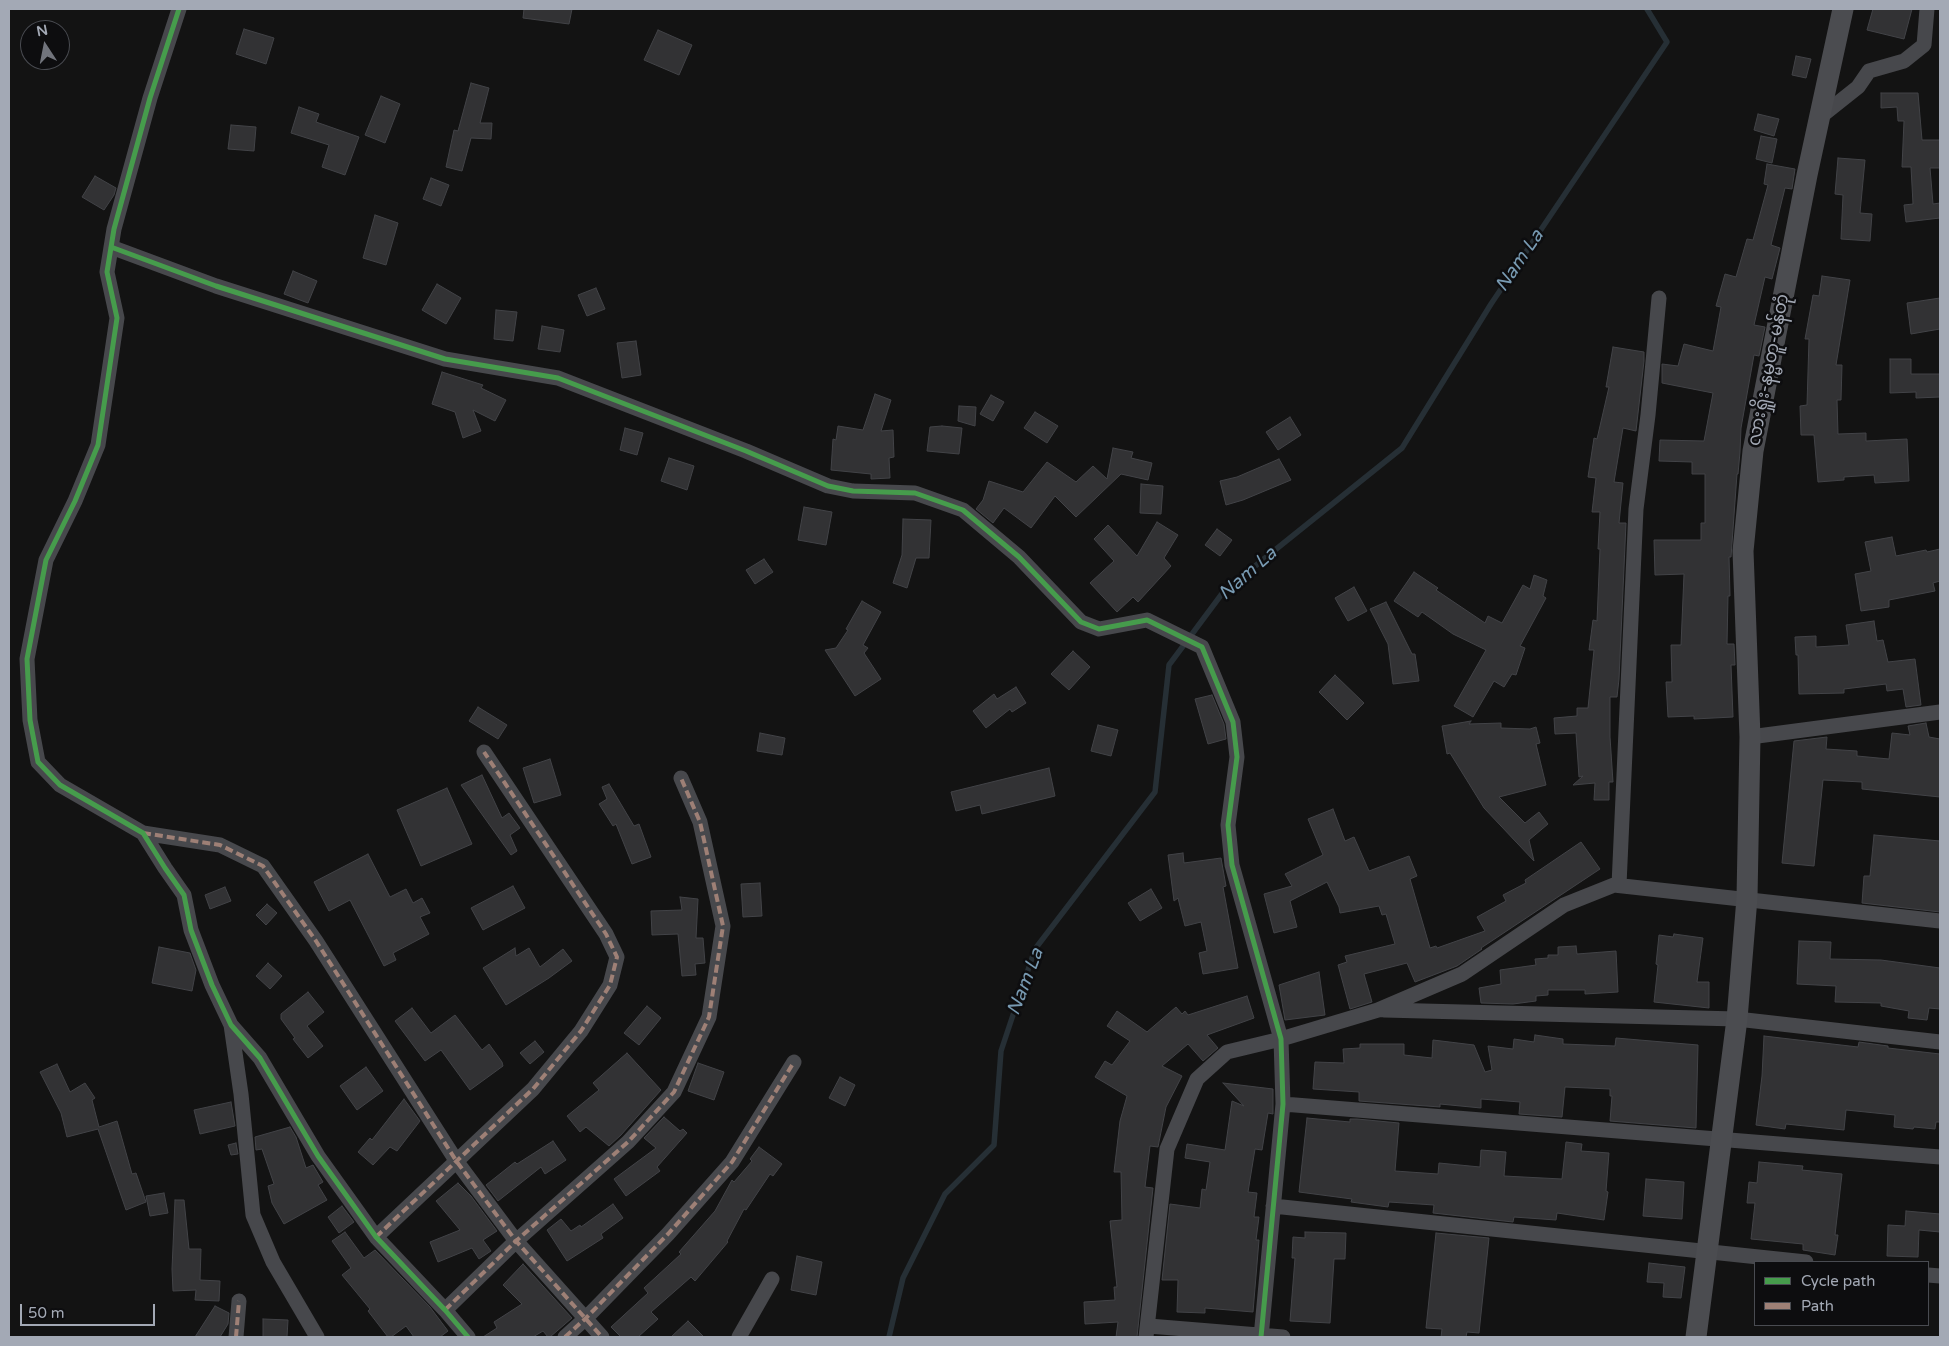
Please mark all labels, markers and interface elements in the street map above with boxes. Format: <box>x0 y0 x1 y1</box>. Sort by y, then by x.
north arrow <box>20 20 70 70</box>
text: N <box>35 21 49 40</box>
water label: Nam La <box>1491 226 1549 296</box>
street label: လားရှိုး-နမ္မတူ-မန်တုံ <box>1744 292 1794 448</box>
water label: Nam La <box>1214 542 1282 606</box>
water label: Nam La <box>1003 945 1049 1019</box>
legend <box>1754 1261 1929 1326</box>
text: Cycle path <box>1801 1272 1875 1290</box>
scale bar <box>22 1294 158 1326</box>
text: Path <box>1801 1297 1834 1315</box>
text: 50 m <box>28 1304 65 1322</box>

